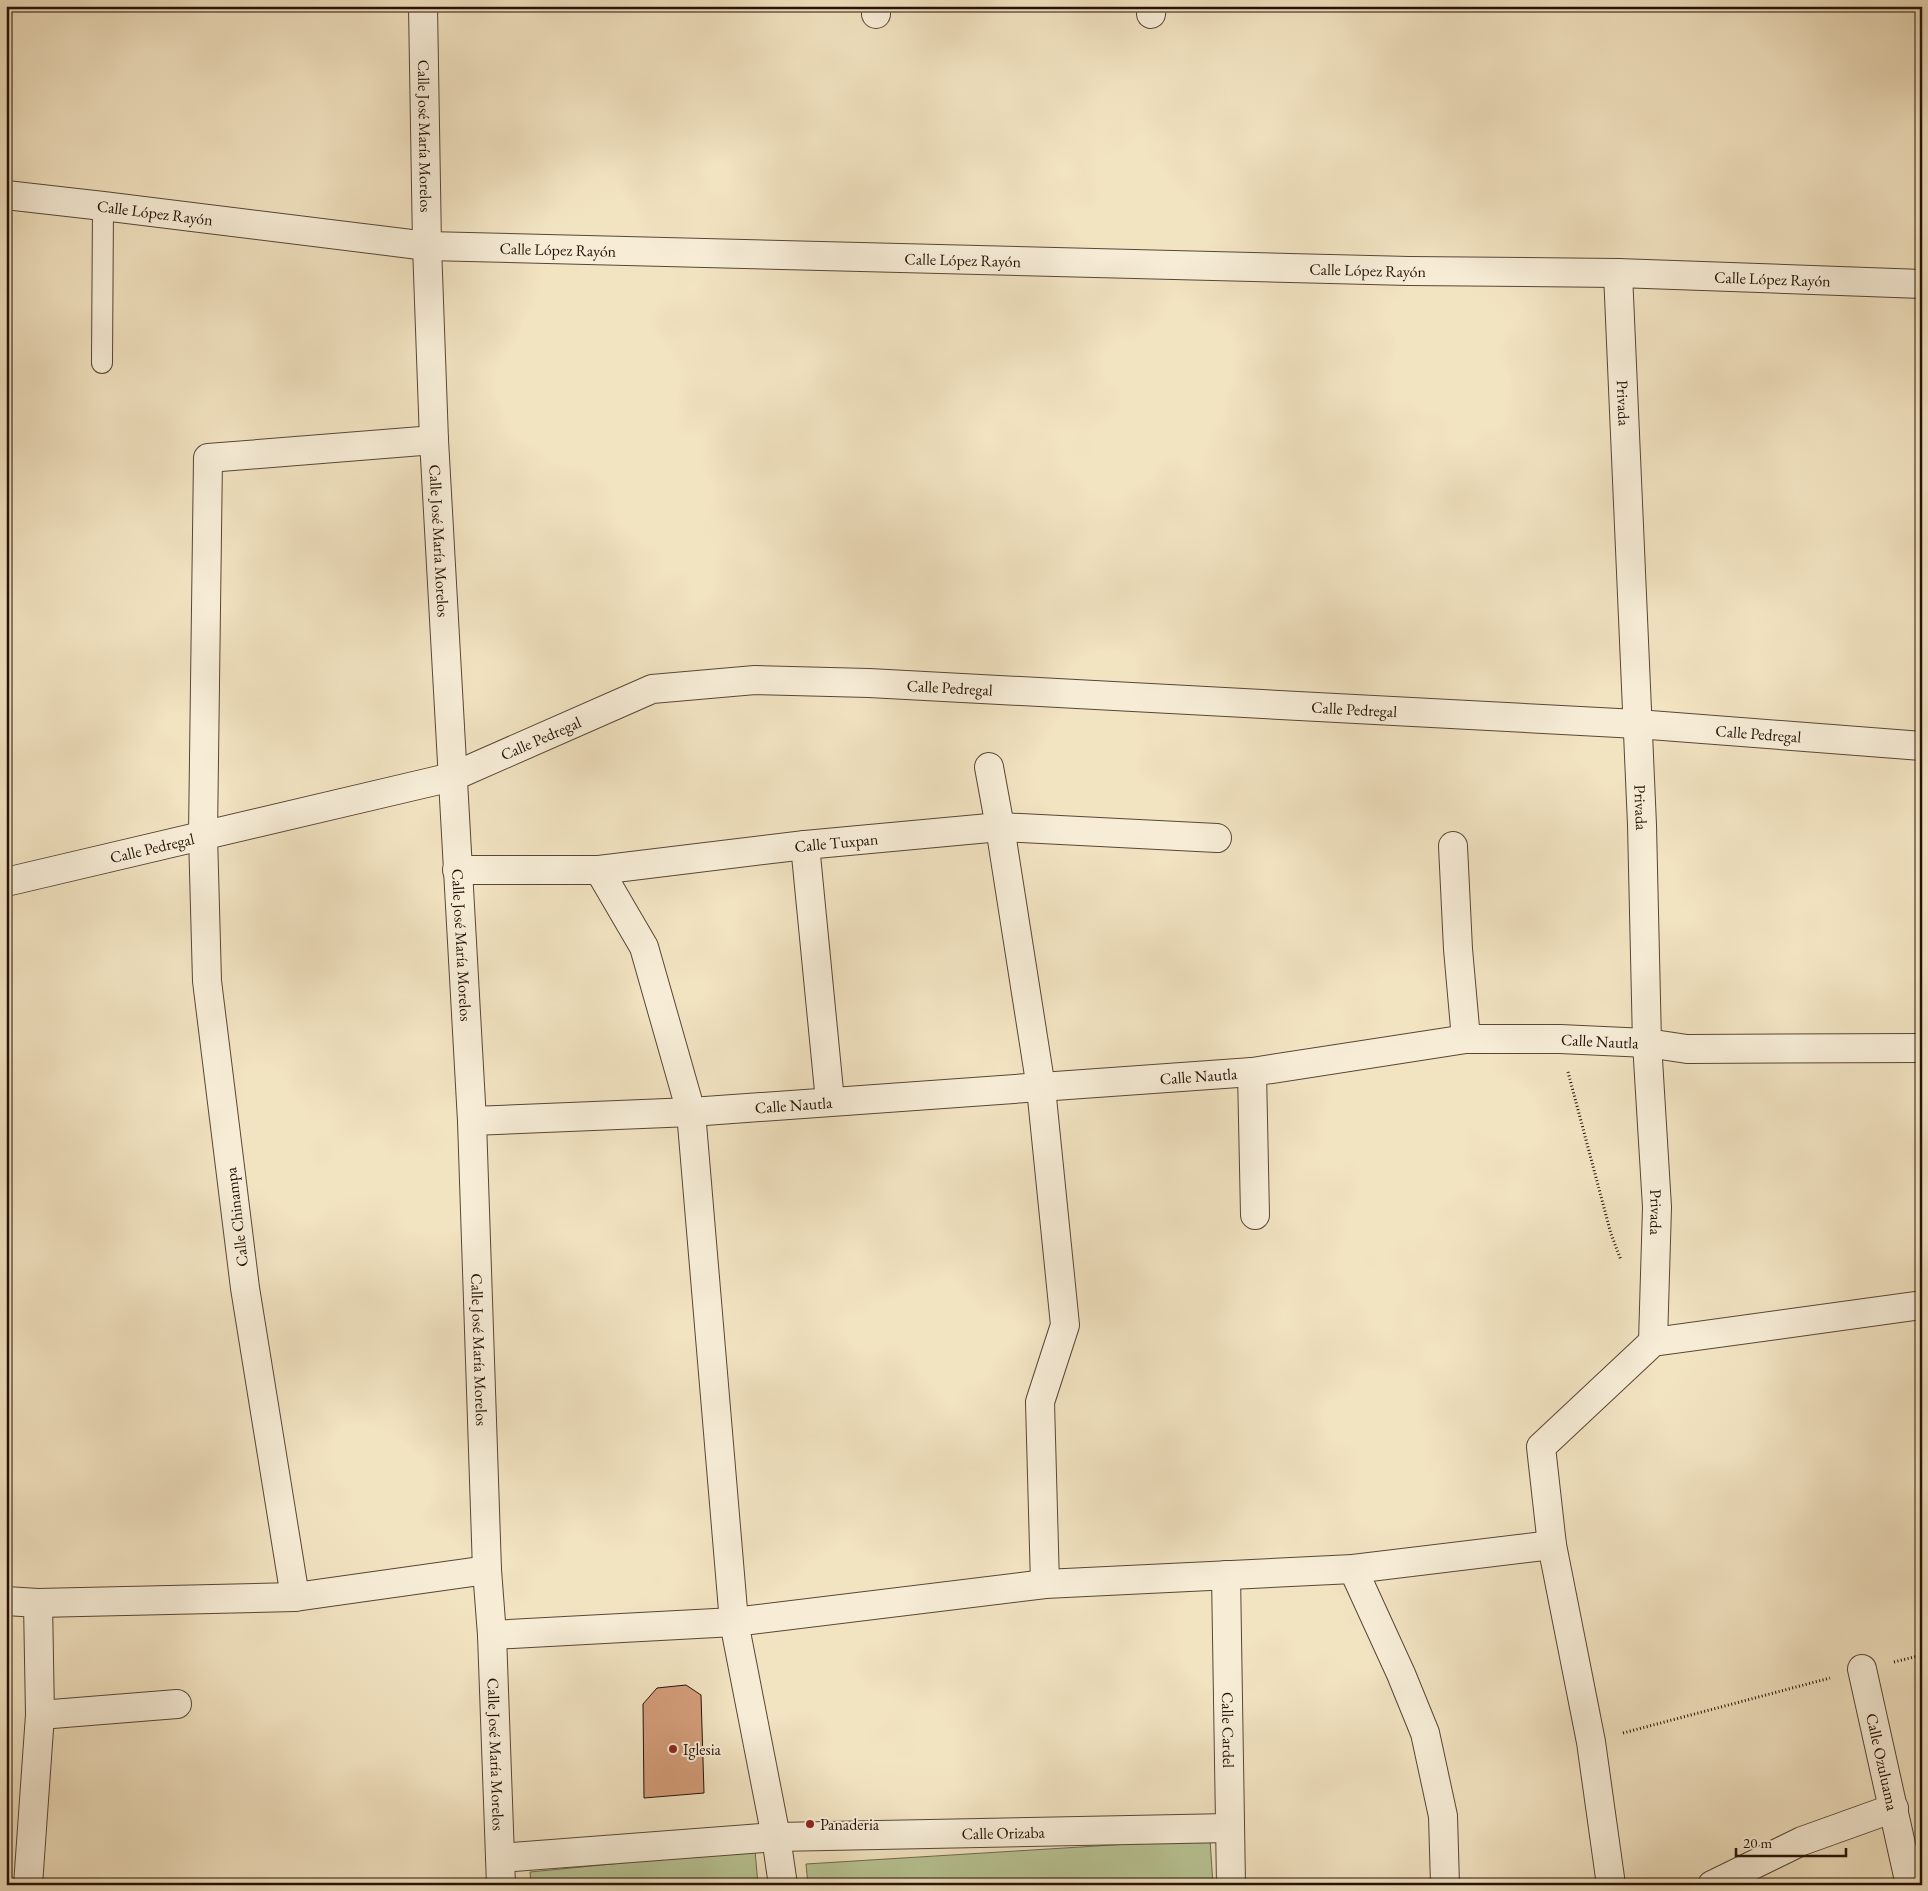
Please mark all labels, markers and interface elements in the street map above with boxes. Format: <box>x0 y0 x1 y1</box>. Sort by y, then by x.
street label: Calle José María Morelos <box>413 59 436 213</box>
street label: Calle López Rayón <box>96 195 215 231</box>
street label: Calle López Rayón <box>499 238 617 262</box>
street label: Calle López Rayón <box>904 248 1022 272</box>
street label: Calle López Rayón <box>1309 258 1427 282</box>
street label: Calle López Rayón <box>1714 266 1832 292</box>
street label: Privada <box>1612 380 1635 427</box>
street label: Calle José María Morelos <box>424 464 454 618</box>
street label: Calle Pedregal <box>906 675 993 701</box>
street label: Calle Pedregal <box>1311 697 1398 722</box>
street label: Calle Pedregal <box>497 711 585 765</box>
street label: Calle Pedregal <box>1715 720 1802 748</box>
street label: Privada <box>1629 784 1652 831</box>
street label: Calle Pedregal <box>108 828 197 868</box>
street label: Calle Tuxpan <box>793 828 880 857</box>
street label: Calle José María Morelos <box>447 868 476 1022</box>
street label: Calle Nautla <box>1561 1029 1640 1054</box>
street label: Calle Nautla <box>1159 1063 1239 1090</box>
street label: Calle Nautla <box>754 1092 834 1118</box>
street label: Calle Chinampa <box>220 1165 253 1268</box>
street label: Privada <box>1645 1189 1667 1236</box>
street label: Calle José María Morelos <box>466 1273 492 1426</box>
street label: Calle José María Morelos <box>483 1678 509 1831</box>
street label: Calle Cardel <box>1217 1692 1239 1768</box>
street label: Calle Ozuluama <box>1861 1711 1903 1813</box>
place label: Iglesia <box>683 1739 722 1760</box>
marker: Iglesia <box>667 1743 679 1755</box>
place label: Panaderia <box>820 1814 880 1835</box>
marker: Panaderia <box>804 1818 816 1830</box>
street label: Calle Orizaba <box>961 1822 1046 1844</box>
scale bar <box>1736 1826 1846 1858</box>
text: 20 m <box>1743 1833 1772 1852</box>

